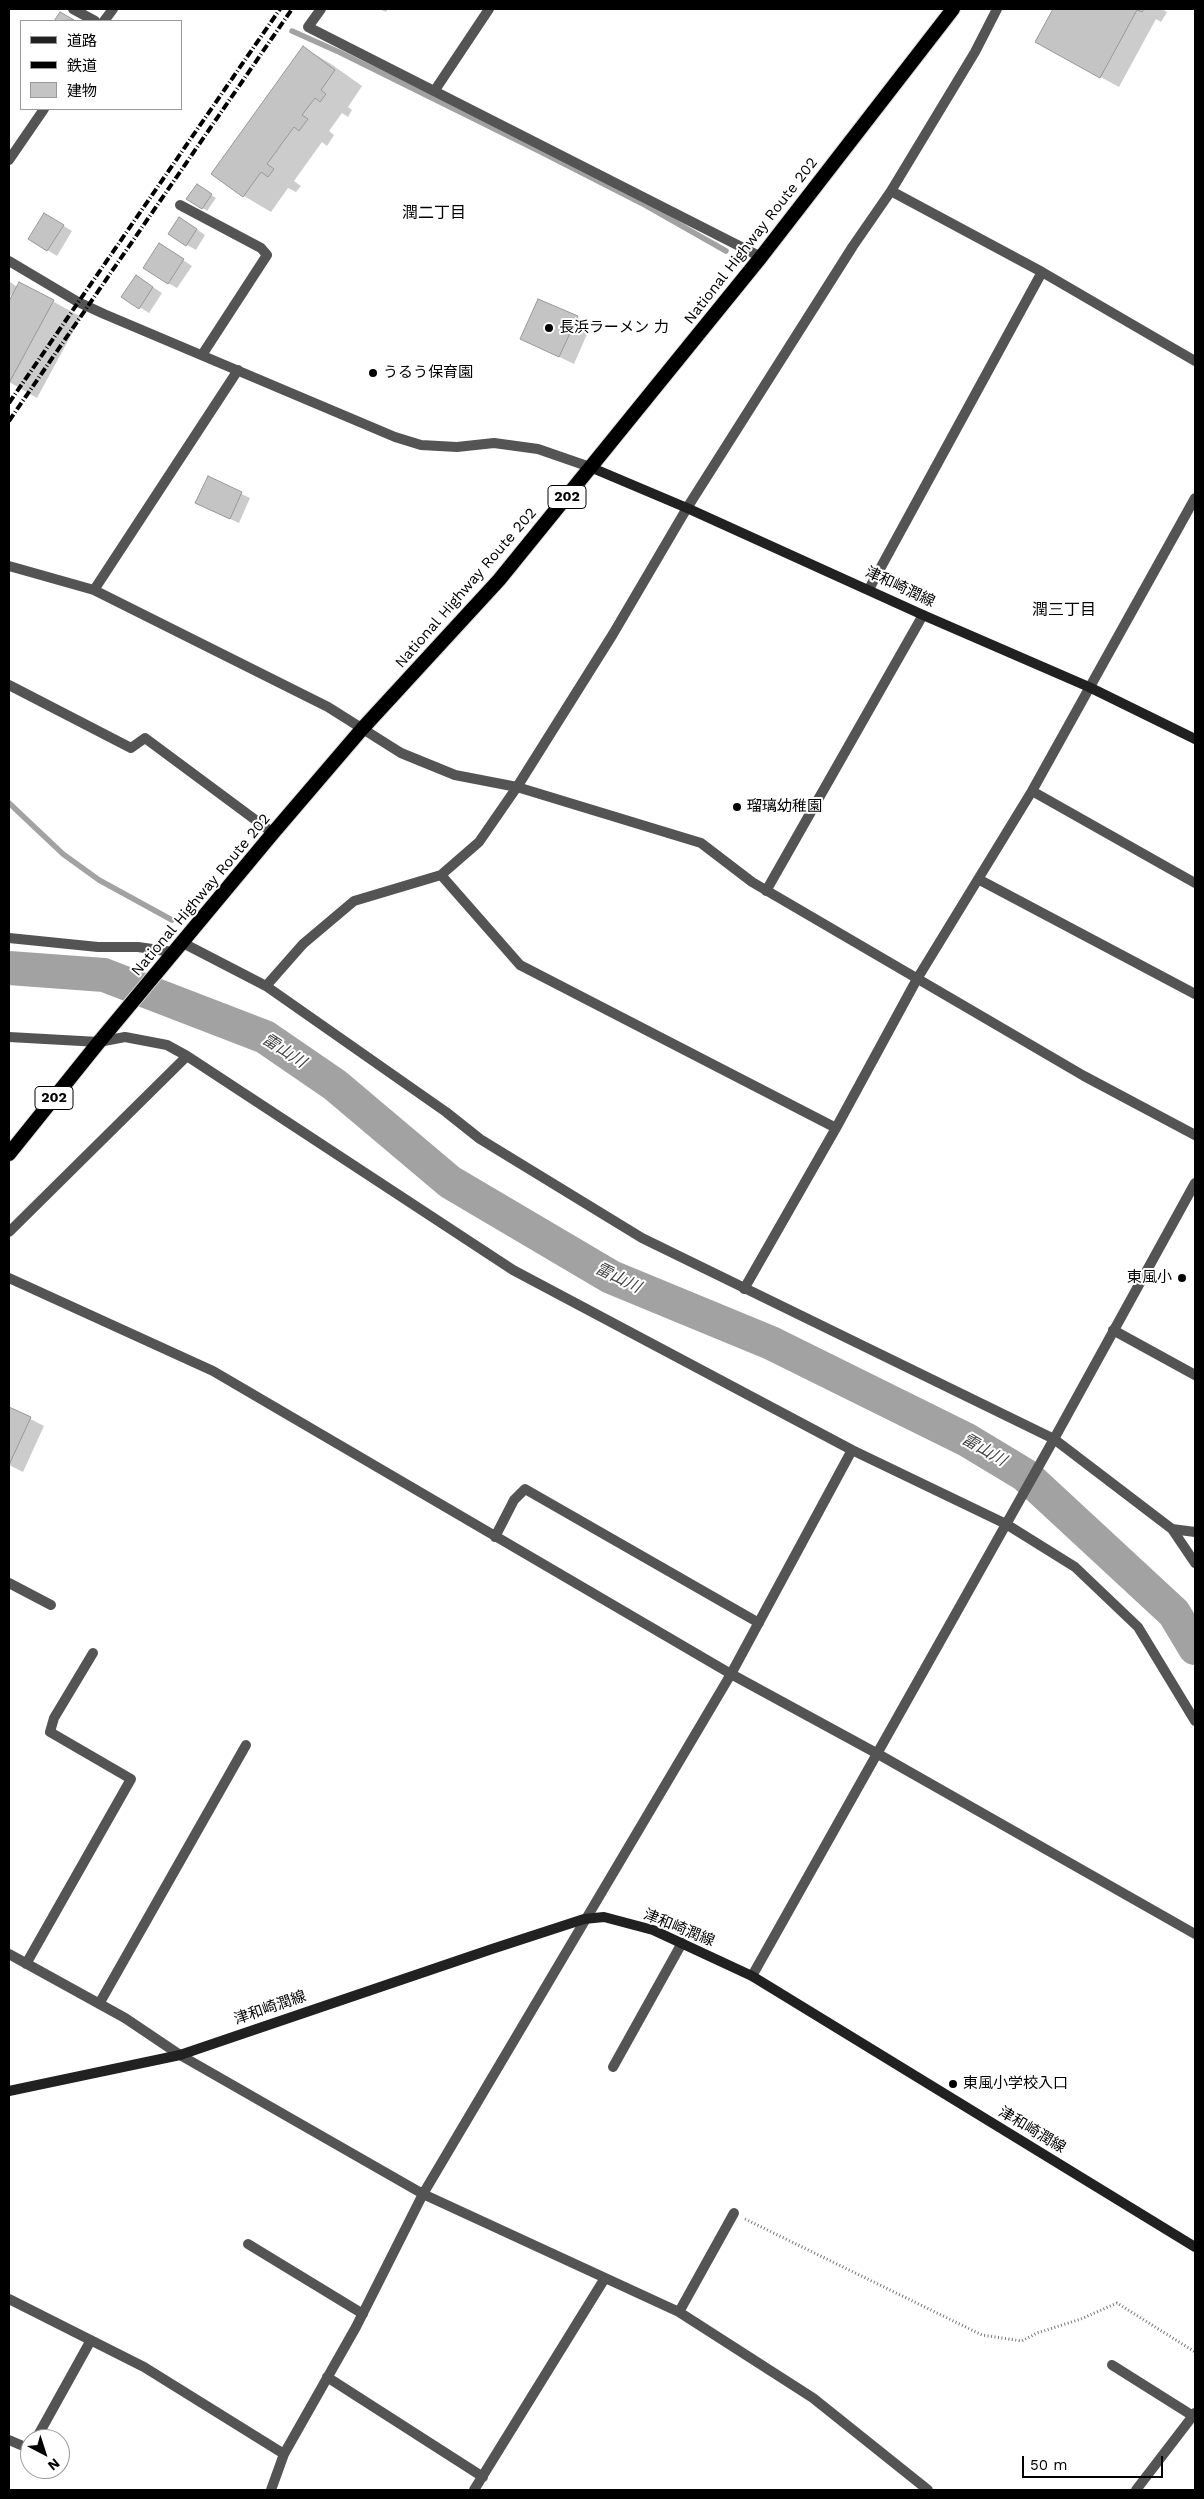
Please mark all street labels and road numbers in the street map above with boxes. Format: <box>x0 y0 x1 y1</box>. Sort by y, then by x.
street label: National Highway Route 202 <box>680 154 822 328</box>
road number: 202 <box>548 486 586 508</box>
street label: National Highway Route 202 <box>392 504 540 672</box>
street label: 津和崎潤線 <box>862 563 938 611</box>
street label: National Highway Route 202 <box>128 810 274 980</box>
road number: 202 <box>35 1086 73 1110</box>
street label: 津和崎潤線 <box>641 1906 717 1950</box>
street label: 津和崎潤線 <box>232 1987 308 2029</box>
street label: 津和崎潤線 <box>995 2103 1069 2157</box>

